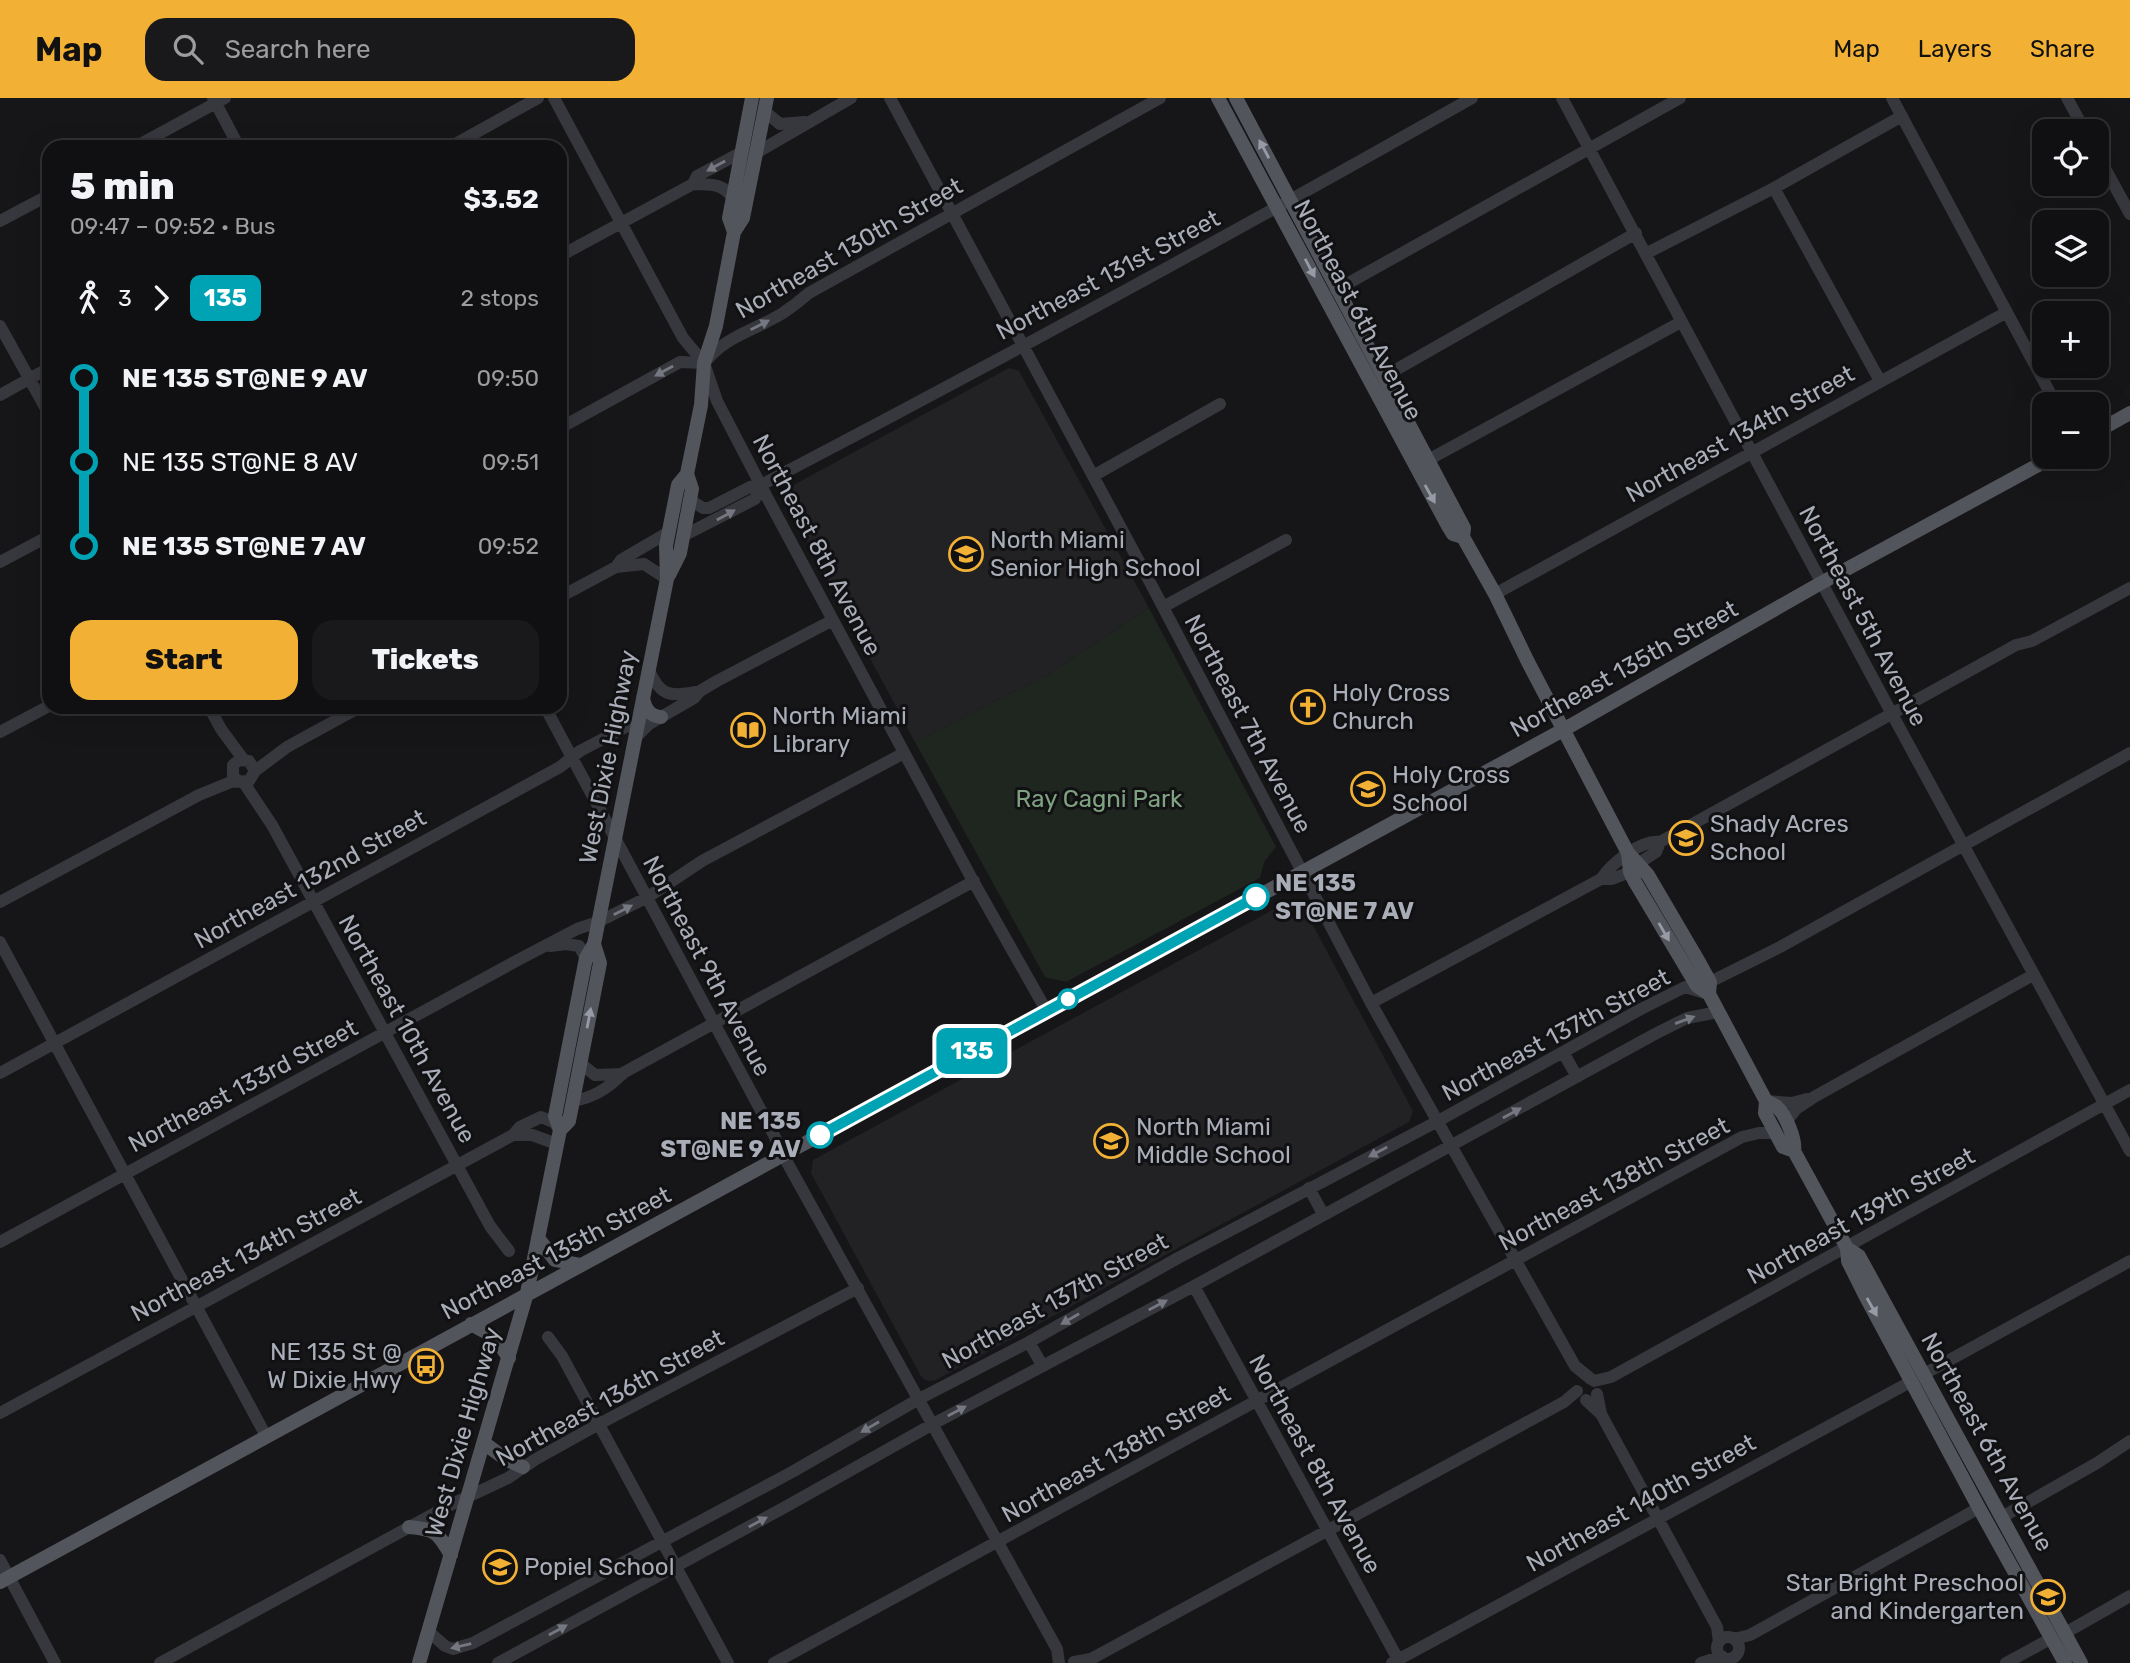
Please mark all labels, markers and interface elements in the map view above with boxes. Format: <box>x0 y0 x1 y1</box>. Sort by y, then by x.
search box <box>145 18 635 81</box>
text: Map <box>35 30 103 69</box>
icon: search <box>169 30 207 68</box>
text: Search here <box>225 34 370 65</box>
text: Map <box>1833 35 1880 63</box>
text: Layers <box>1918 35 1992 63</box>
text: Share <box>2030 35 2095 63</box>
map controls <box>2032 119 2109 469</box>
button: locate <box>2032 119 2109 196</box>
one-way arrow <box>1258 139 1269 159</box>
one-way arrow <box>705 160 725 172</box>
text: 5 min <box>70 163 175 209</box>
street label: Northeast 130th Street <box>731 172 967 324</box>
text: $3.52 <box>463 184 539 215</box>
street label: Northeast 6th Avenue <box>1288 195 1428 425</box>
street label: Northeast 131st Street <box>991 204 1225 346</box>
button: layers <box>2032 210 2109 287</box>
text: 09:47 – 09:52 · Bus <box>70 212 275 240</box>
one-way arrow <box>1304 258 1316 278</box>
icon: walk <box>70 279 108 317</box>
icon: forward <box>142 279 180 317</box>
text: 3 <box>118 284 132 312</box>
text: 135 <box>204 284 247 312</box>
text: 2 stops <box>461 284 539 312</box>
button: + <box>2032 301 2109 378</box>
one-way arrow <box>750 320 770 331</box>
street label: Northeast 134th Street <box>1621 360 1859 508</box>
text: NE 135 ST@NE 9 AV <box>122 363 368 394</box>
text: 09:50 <box>477 364 539 392</box>
one-way arrow <box>654 365 674 377</box>
button: − <box>2032 392 2109 469</box>
street label: Northeast 8th Avenue <box>747 430 887 660</box>
text: NE 135 ST@NE 8 AV <box>122 447 358 478</box>
text: 09:51 <box>482 448 539 476</box>
one-way arrow <box>1425 484 1436 504</box>
street label: Northeast 5th Avenue <box>1793 501 1933 731</box>
one-way arrow <box>716 509 736 521</box>
place label: North Miami Senior High School <box>990 526 1201 582</box>
text: NE 135 ST@NE 7 AV <box>122 531 366 562</box>
text: 09:52 <box>478 532 539 560</box>
school or university icon: North Miami Senior High School <box>947 535 985 573</box>
street label: Northeast 135th Street <box>1505 595 1743 743</box>
street label: Northeast 7th Avenue <box>1179 610 1317 838</box>
button: Start <box>70 620 298 700</box>
button: Tickets <box>312 620 539 700</box>
street label: West Dixie Highway <box>574 648 642 866</box>
place label: Holy Cross Church <box>1332 679 1450 735</box>
church icon: Holy Cross Church <box>1289 688 1327 726</box>
place label: North Miami Library <box>772 702 907 758</box>
library icon: North Miami Library <box>729 711 767 749</box>
place label: Holy Cross School <box>1392 761 1510 817</box>
school or university icon: Holy Cross School <box>1349 770 1387 808</box>
park label: Ray Cagni Park <box>1016 785 1183 813</box>
street label: Northeast 132nd Street <box>189 804 431 954</box>
place label: Shady Acres School <box>1710 810 1849 866</box>
school or university icon: Shady Acres School <box>1667 819 1705 857</box>
street label: Northeast 9th Avenue <box>637 851 777 1081</box>
place label: NE 135 ST@NE 7 AV <box>1275 869 1415 925</box>
marker: NE 135 ST@NE 7 AV <box>1243 884 1269 910</box>
one-way arrow <box>613 904 633 916</box>
street label: Northeast 10th Avenue <box>333 910 481 1148</box>
one-way arrow <box>1658 922 1670 941</box>
street label: Northeast 137th Street <box>1437 963 1675 1107</box>
unlabelled marker <box>1058 989 1078 1009</box>
one-way arrow <box>584 1007 595 1029</box>
street label: Northeast 133rd Street <box>124 1014 362 1158</box>
one-way arrow <box>1675 1014 1696 1025</box>
line badge: 135 <box>932 1028 1012 1074</box>
text: 135 <box>950 1037 994 1065</box>
place label: NE 135 ST@NE 9 AV <box>660 1107 801 1163</box>
one-way arrow <box>1503 1107 1522 1119</box>
street label: Northeast 138th Street <box>1494 1111 1734 1257</box>
place label: North Miami Middle School <box>1136 1113 1291 1169</box>
marker: NE 135 ST@NE 9 AV <box>807 1122 833 1148</box>
school or university icon: North Miami Middle School <box>1092 1122 1130 1160</box>
street label: Northeast 139th Street <box>1742 1142 1980 1290</box>
one-way arrow <box>1368 1147 1388 1158</box>
street label: Northeast 135th Street <box>436 1181 676 1325</box>
street label: Northeast 134th Street <box>126 1182 366 1328</box>
street label: Northeast 137th Street <box>937 1227 1173 1375</box>
one-way arrow <box>1866 1297 1878 1317</box>
one-way arrow <box>1148 1299 1168 1310</box>
one-way arrow <box>1060 1313 1080 1325</box>
street label: West Dixie Highway <box>420 1324 506 1540</box>
street label: Northeast 136th Street <box>491 1324 729 1472</box>
street label: Northeast 6th Avenue <box>1915 1328 2059 1556</box>
place label: NE 135 St @ W Dixie Hwy <box>267 1338 402 1394</box>
bus stop icon: NE 135 St @ W Dixie Hwy <box>407 1347 445 1385</box>
street label: Northeast 8th Avenue <box>1243 1349 1387 1579</box>
street label: Northeast 138th Street <box>997 1379 1235 1529</box>
one-way arrow <box>947 1405 967 1417</box>
one-way arrow <box>861 1421 880 1433</box>
street label: Northeast 140th Street <box>1522 1428 1760 1578</box>
one-way arrow <box>748 1516 768 1528</box>
school or university icon: Popiel School <box>481 1548 519 1586</box>
place label: Popiel School <box>524 1553 674 1581</box>
place label: Star Bright Preschool and Kindergarten <box>1786 1569 2024 1625</box>
school or university icon: Star Bright Preschool and Kindergarten <box>2029 1578 2067 1616</box>
one-way arrow <box>549 1625 569 1637</box>
one-way arrow <box>450 1641 472 1652</box>

